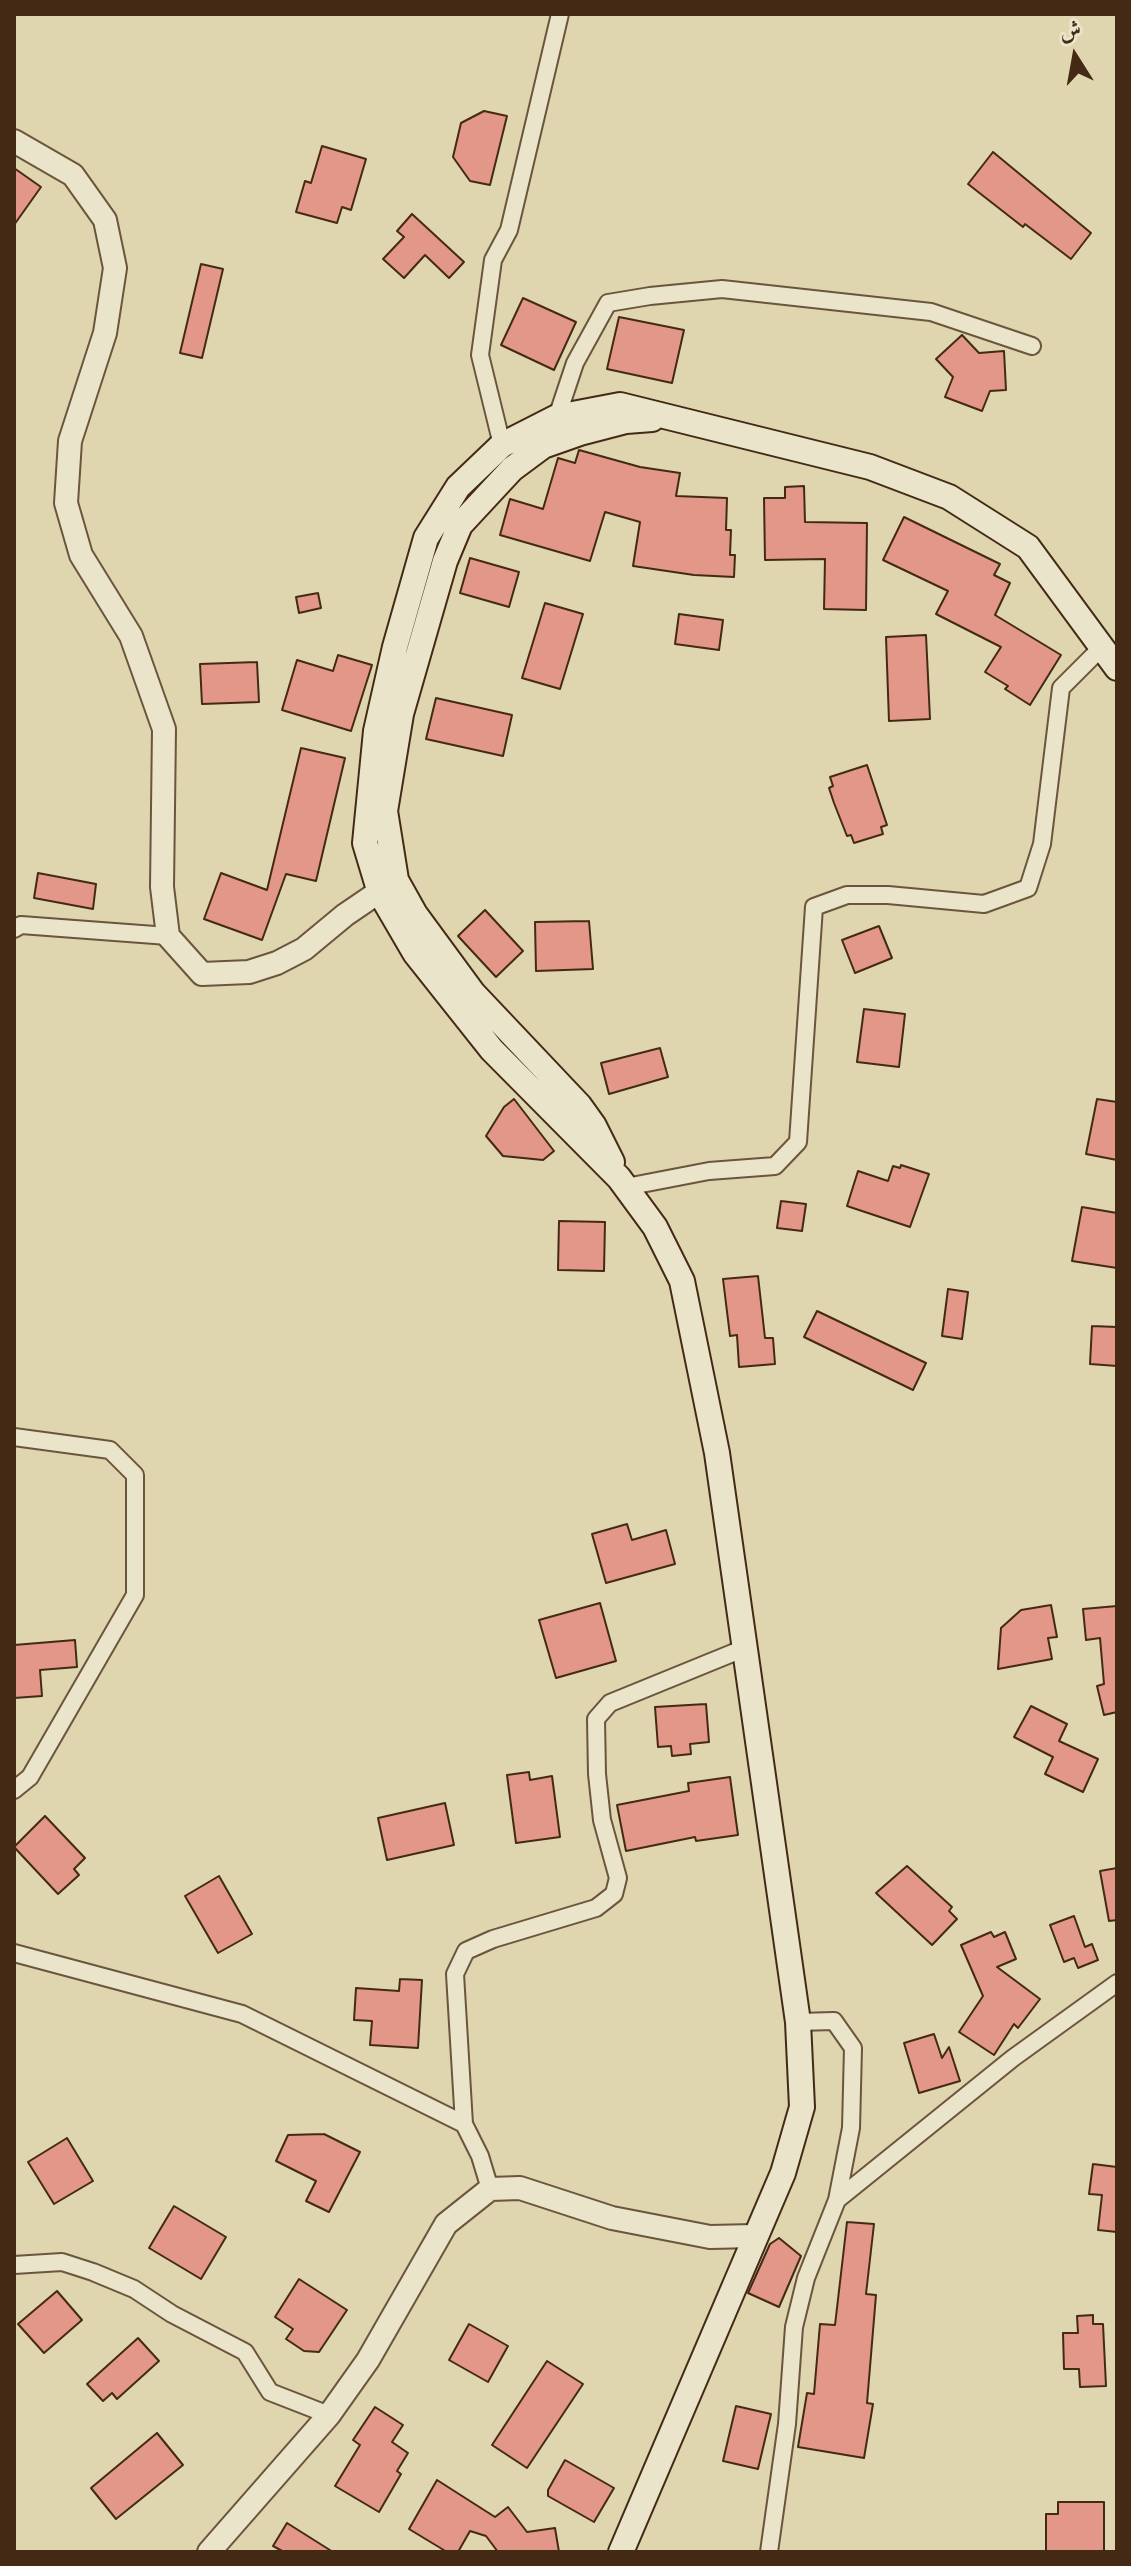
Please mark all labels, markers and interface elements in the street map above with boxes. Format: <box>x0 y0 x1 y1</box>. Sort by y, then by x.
text: ش <box>1057 15 1084 49</box>
north arrow <box>1035 16 1115 96</box>

